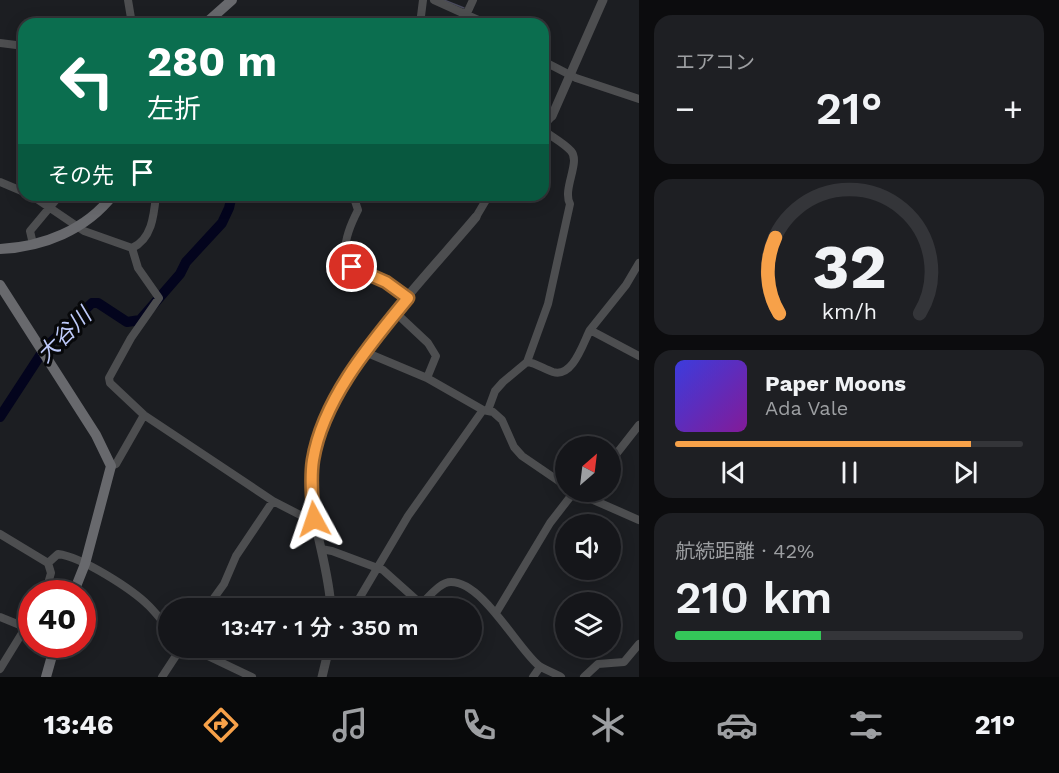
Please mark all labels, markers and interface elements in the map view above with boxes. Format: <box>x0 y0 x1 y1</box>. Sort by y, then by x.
text: 280 m <box>147 37 277 86</box>
icon: left <box>48 42 126 120</box>
text: エアコン <box>675 50 755 74</box>
text: 21° <box>815 82 883 135</box>
text: − <box>675 89 695 128</box>
text: + <box>1003 89 1023 128</box>
text: 左折 <box>147 93 201 125</box>
icon: arrive <box>126 156 159 189</box>
text: その先 <box>48 163 114 188</box>
text: 32 <box>812 230 886 303</box>
pin <box>326 241 377 292</box>
icon: arrive <box>335 250 368 283</box>
text: km/h <box>821 299 877 324</box>
water label: 大谷川 <box>32 301 98 367</box>
text: Paper Moons <box>765 371 906 396</box>
text: Ada Vale <box>765 396 848 420</box>
north arrow <box>555 436 621 502</box>
map controls <box>555 436 621 658</box>
icon: previous <box>717 456 750 489</box>
icon: pause <box>833 456 866 489</box>
icon: next <box>949 456 982 489</box>
position arrow <box>282 487 346 551</box>
button: sound <box>555 514 621 580</box>
text: 航続距離 · 42% <box>675 539 814 563</box>
text: 210 km <box>675 571 832 624</box>
speed limit sign: 40 <box>18 580 96 658</box>
button: layers <box>555 592 621 658</box>
text: 13:47 · 1 分 · 350 m <box>221 615 419 640</box>
icon: directions <box>200 704 242 746</box>
icon: music <box>329 704 371 746</box>
icon: phone <box>458 704 500 746</box>
icon: climate <box>587 704 629 746</box>
icon: car <box>716 704 758 746</box>
icon: filters <box>845 704 887 746</box>
text: 13:46 <box>44 709 113 741</box>
text: 21° <box>974 709 1016 741</box>

